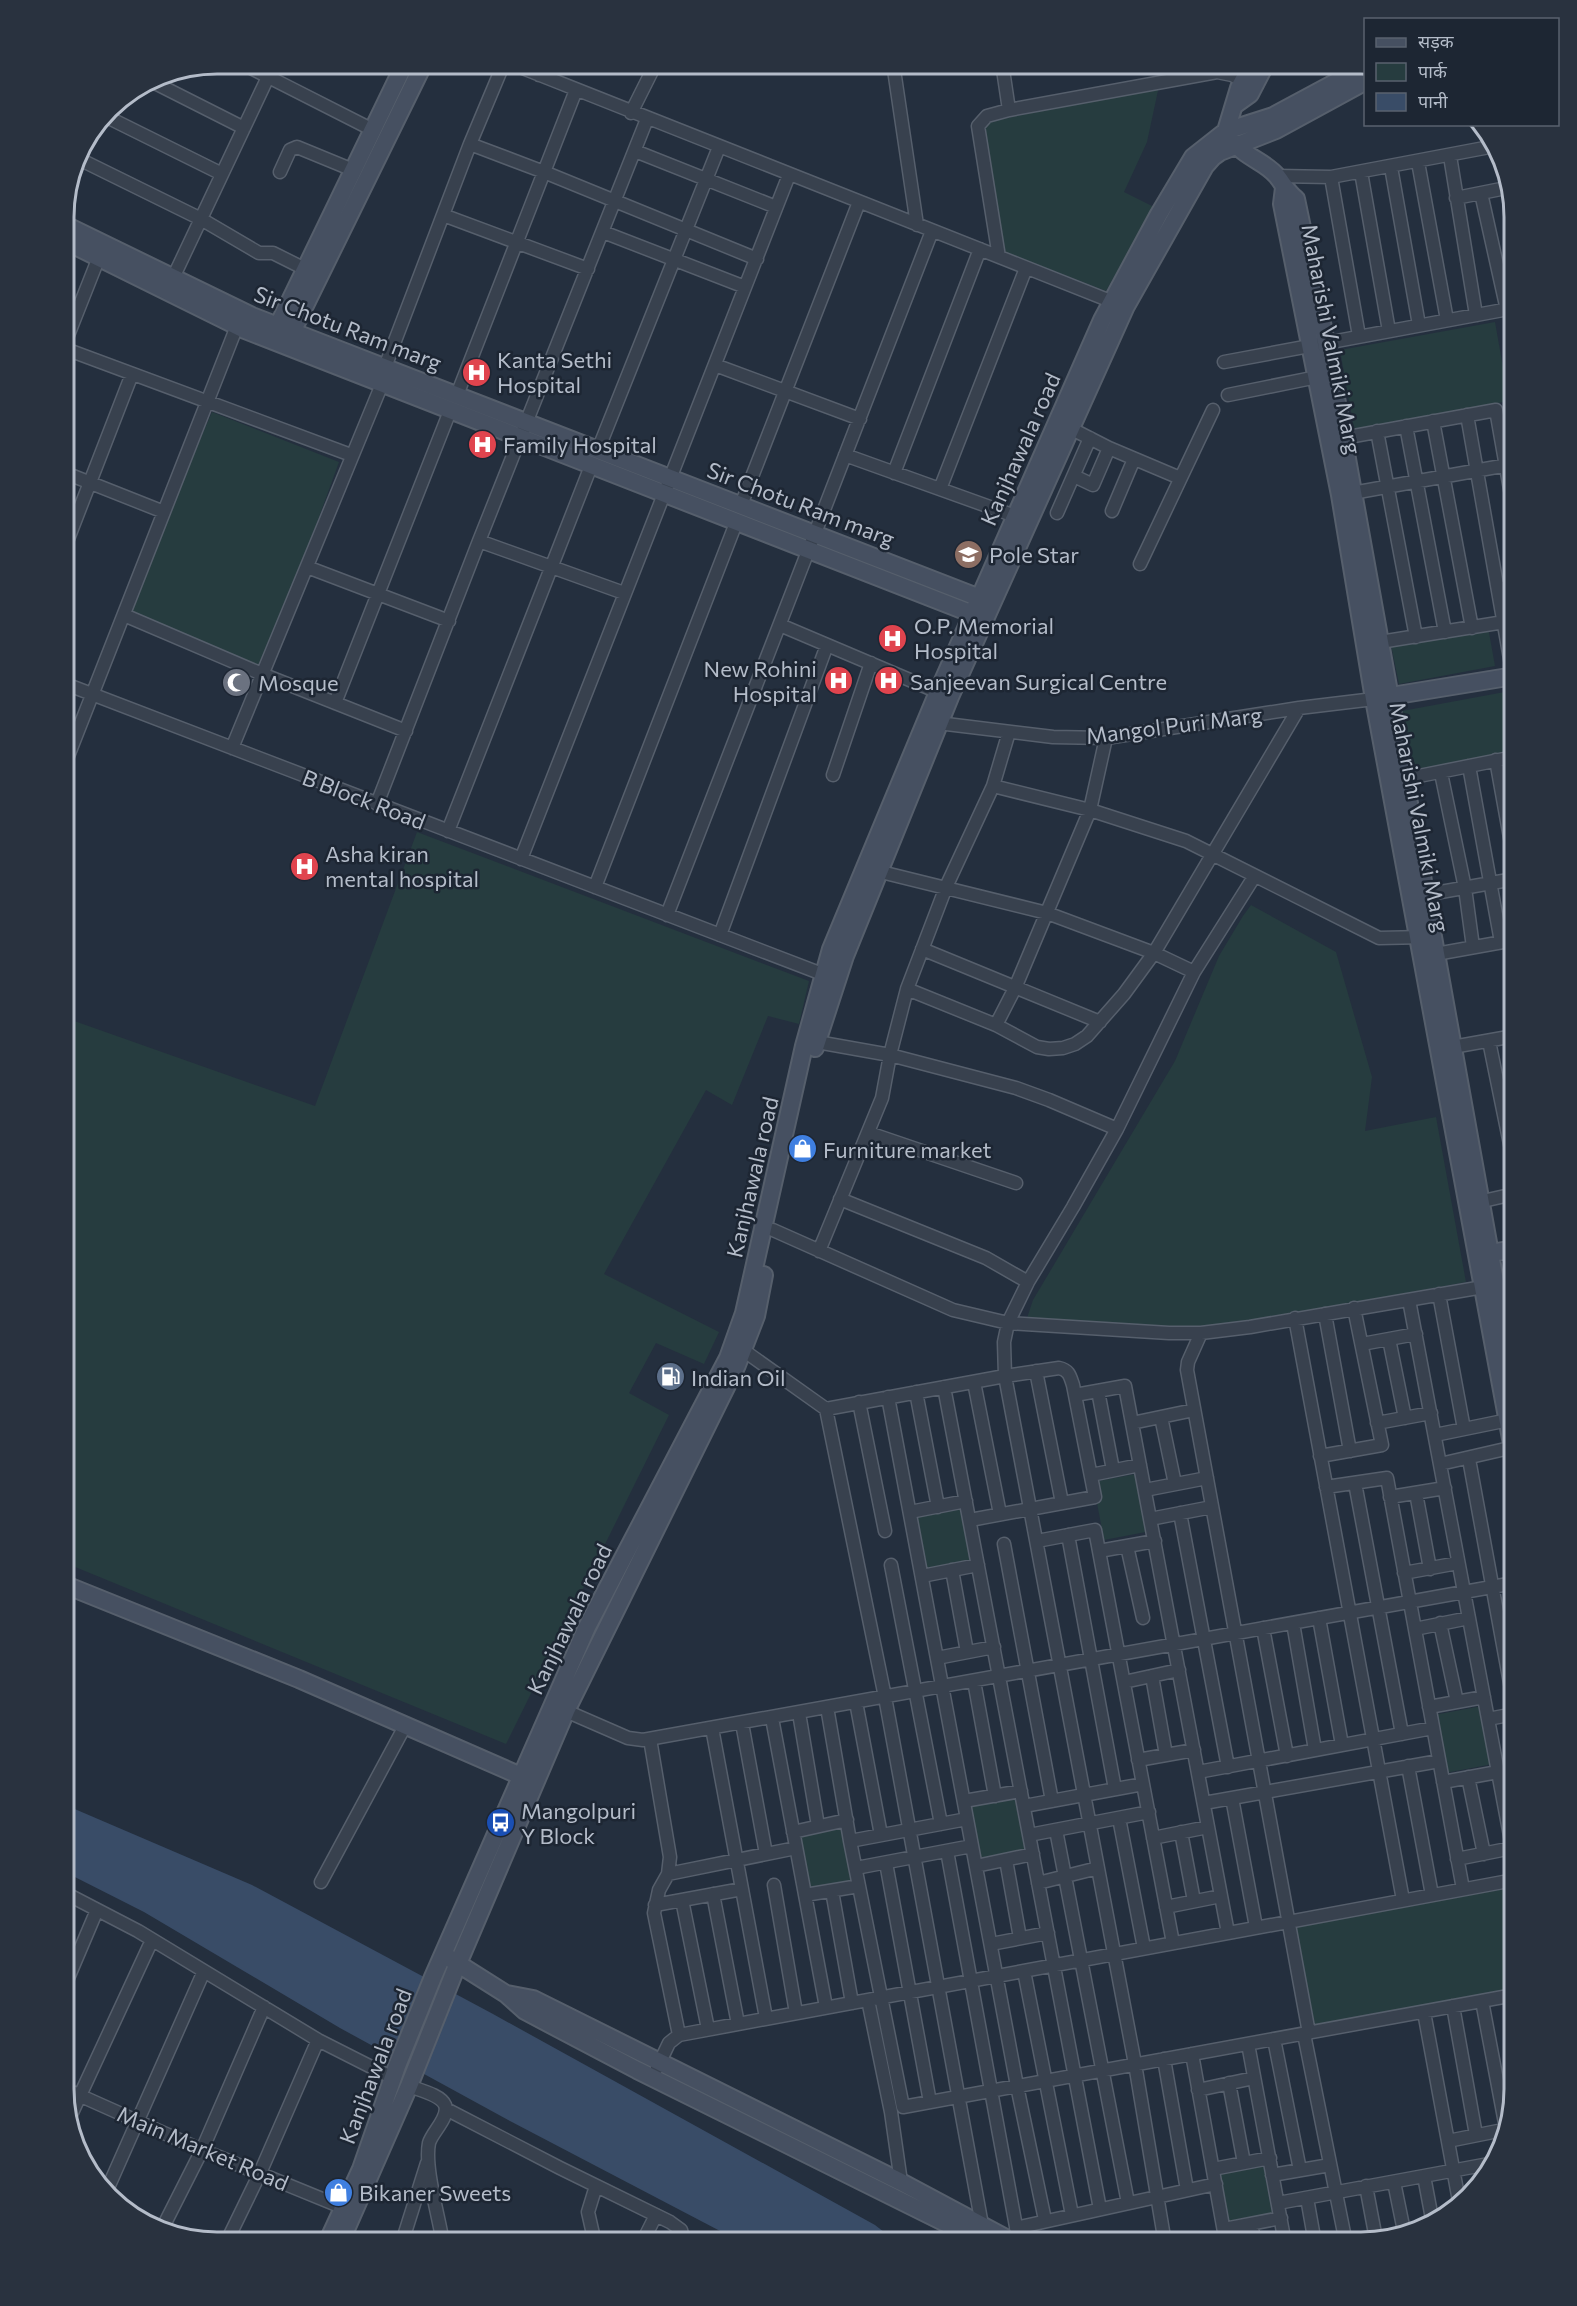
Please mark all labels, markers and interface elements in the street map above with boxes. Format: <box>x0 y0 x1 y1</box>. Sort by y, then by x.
legend <box>1364 18 1559 126</box>
text: सड़क <box>1418 30 1455 52</box>
text: पार्क <box>1418 60 1448 82</box>
text: पानी <box>1418 90 1448 112</box>
street label: Maharishi Valmiki Marg <box>1296 222 1368 457</box>
street label: Sir Chotu Ram marg <box>250 280 446 376</box>
place label: Kanta Sethi Hospital <box>497 346 612 398</box>
hospital icon: Kanta Sethi Hospital <box>460 356 492 388</box>
street label: Kanjhawala road <box>974 368 1066 530</box>
hospital icon: Family Hospital <box>466 428 498 460</box>
place label: Family Hospital <box>503 431 657 458</box>
street label: Sir Chotu Ram marg <box>703 456 899 552</box>
school or university icon: Pole Star <box>952 538 984 570</box>
place label: Pole Star <box>989 541 1079 568</box>
place label: O.P. Memorial Hospital <box>914 612 1054 664</box>
hospital icon: O.P. Memorial Hospital <box>877 622 909 654</box>
place label: New Rohini Hospital <box>704 655 817 707</box>
hospital icon: New Rohini Hospital <box>822 665 854 697</box>
hospital icon: Sanjeevan Surgical Centre <box>873 665 905 697</box>
mosque icon: Mosque <box>221 666 253 698</box>
place label: Sanjeevan Surgical Centre <box>910 668 1167 695</box>
place label: Mosque <box>258 669 339 696</box>
street label: Maharishi Valmiki Marg <box>1384 700 1456 935</box>
street label: Mangol Puri Marg <box>1084 701 1264 749</box>
street label: B Block Road <box>299 763 429 835</box>
place label: Asha kiran mental hospital <box>325 840 479 892</box>
hospital icon: Asha kiran mental hospital <box>288 850 320 882</box>
street label: Kanjhawala road <box>720 1094 784 1260</box>
shop icon: Furniture market <box>786 1133 818 1165</box>
place label: Furniture market <box>823 1136 992 1163</box>
fuel station icon: Indian Oil <box>654 1361 686 1393</box>
place label: Indian Oil <box>691 1364 786 1391</box>
street label: Kanjhawala road <box>521 1539 617 1699</box>
place label: Mangolpuri Y Block <box>521 1797 636 1849</box>
bus stop icon: Mangolpuri Y Block <box>484 1807 516 1839</box>
street label: Kanjhawala road <box>333 1984 417 2148</box>
street label: Main Market Road <box>113 2100 293 2196</box>
shop icon: Bikaner Sweets <box>322 2176 354 2208</box>
place label: Bikaner Sweets <box>359 2179 511 2206</box>

